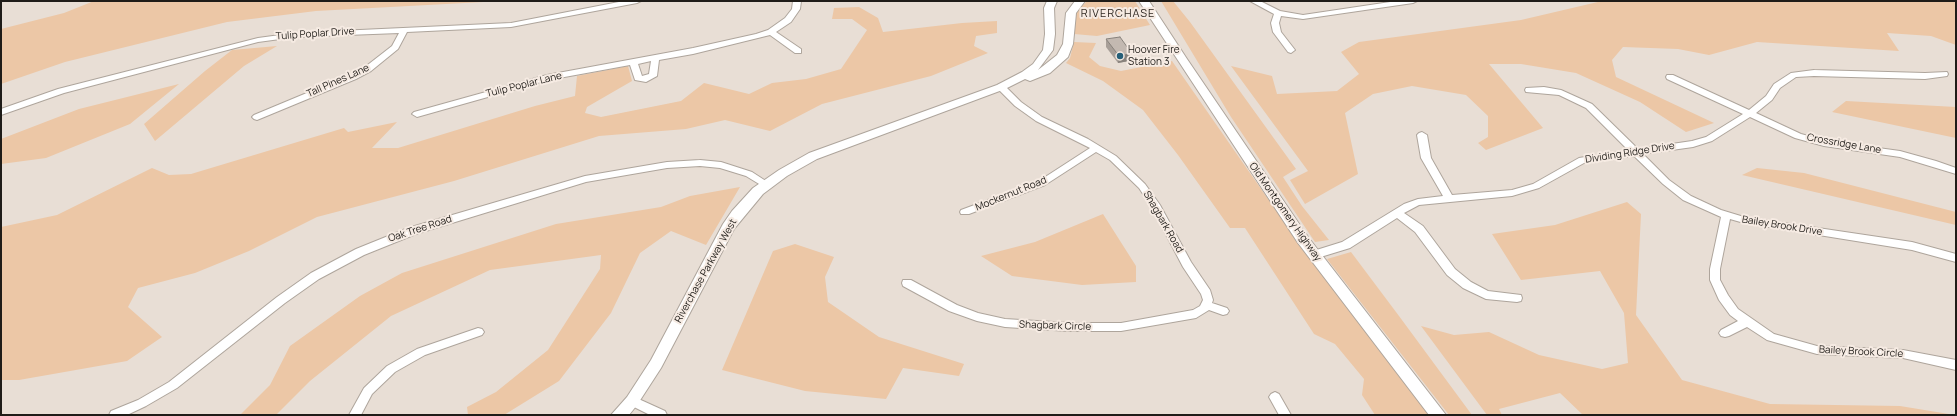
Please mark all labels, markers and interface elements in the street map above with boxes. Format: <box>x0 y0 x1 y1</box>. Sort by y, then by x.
district label: RIVERCHASE <box>1081 7 1155 21</box>
street label: Tulip Poplar Drive <box>275 25 355 43</box>
place label: Hoover Fire Station 3 <box>1128 44 1180 68</box>
marker: Hoover Fire Station 3 <box>1115 51 1125 61</box>
street label: Tall Pines Lane <box>305 62 371 100</box>
street label: Tulip Poplar Lane <box>485 70 563 100</box>
street label: Crossridge Lane <box>1806 132 1882 156</box>
street label: Dividing Ridge Drive <box>1584 140 1676 166</box>
street label: Old Montgomery Highway <box>1246 160 1324 264</box>
street label: Mockernut Road <box>974 174 1048 214</box>
street label: Shagbark Road <box>1140 189 1186 255</box>
street label: Oak Tree Road <box>387 213 453 245</box>
street label: Bailey Brook Drive <box>1741 214 1823 238</box>
street label: Riverchase Parkway West <box>672 217 740 325</box>
street label: Shagbark Circle <box>1019 319 1091 333</box>
street label: Bailey Brook Circle <box>1819 344 1903 360</box>

